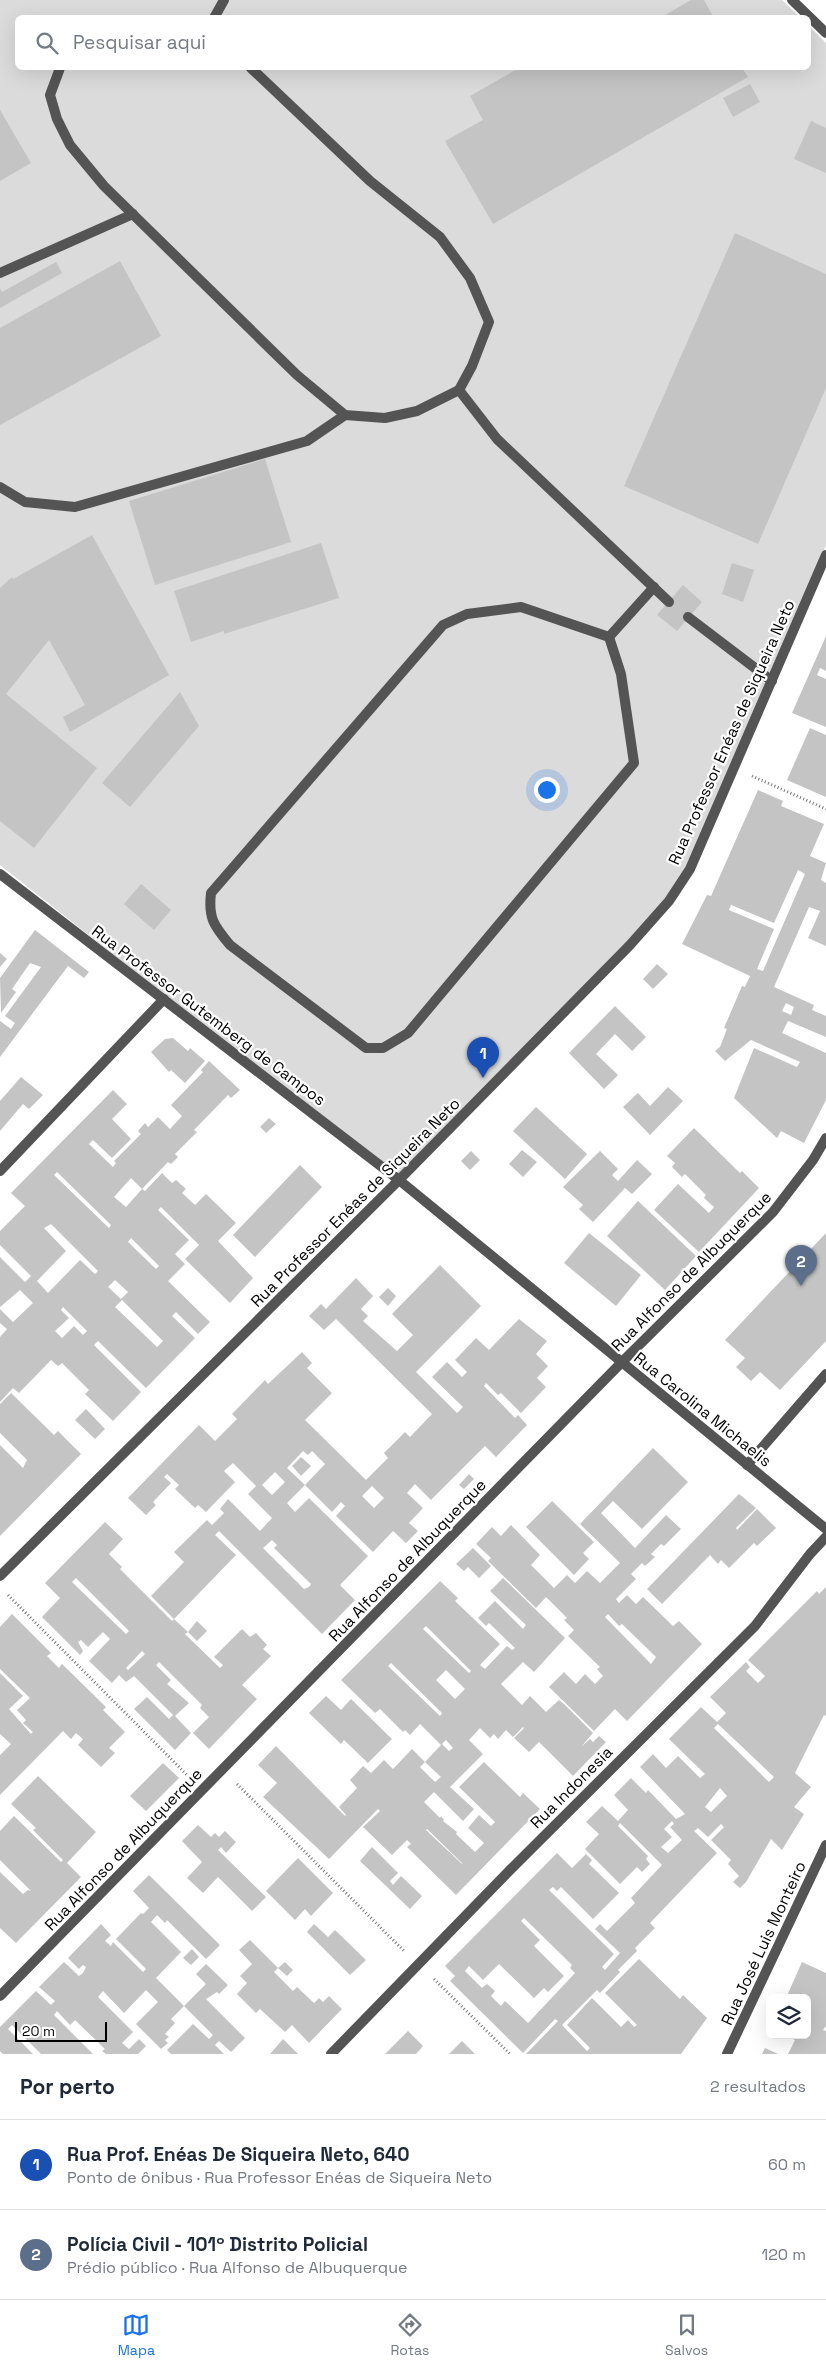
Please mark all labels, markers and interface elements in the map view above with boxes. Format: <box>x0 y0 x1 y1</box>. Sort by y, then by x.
search box <box>15 15 811 70</box>
icon: search <box>33 29 61 57</box>
text: Pesquisar aqui <box>73 30 206 55</box>
street label: Rua Professor Enéas de Siqueira Neto <box>663 596 800 868</box>
your location <box>534 777 560 803</box>
street label: Rua Professor Gutemberg de Campos <box>88 921 330 1110</box>
pin: 1 <box>467 1037 499 1078</box>
street label: Rua Professor Enéas de Siqueira Neto <box>246 1093 465 1312</box>
street label: Rua Alfonso de Albuquerque <box>607 1187 776 1356</box>
pin: 2 <box>785 1245 817 1286</box>
street label: Rua Carolina Michaelis <box>630 1347 776 1471</box>
street label: Rua Alfonso de Albuquerque <box>324 1474 491 1646</box>
street label: Rua Indonesia <box>526 1742 617 1833</box>
street label: Rua Alfonso de Albuquerque <box>40 1763 207 1935</box>
street label: Rua José Luis Monteiro <box>716 1858 811 2029</box>
map controls <box>766 1994 811 2039</box>
button: layers <box>766 1994 811 2039</box>
scale bar <box>15 2019 108 2042</box>
text: 20 m <box>22 2022 55 2040</box>
text: Por perto <box>20 2073 115 2100</box>
text: 2 resultados <box>710 2076 806 2097</box>
text: Rua Prof. Enéas De Siqueira Neto, 640 <box>67 2142 409 2167</box>
text: 1 <box>32 2154 40 2175</box>
text: 60 m <box>768 2154 806 2175</box>
text: Ponto de ônibus · Rua Professor Enéas de Siqueira Neto <box>67 2167 492 2188</box>
text: Polícia Civil - 101º Distrito Policial <box>67 2232 368 2257</box>
text: 2 <box>31 2244 41 2265</box>
text: 120 m <box>762 2244 806 2265</box>
text: Prédio público · Rua Alfonso de Albuquerque <box>67 2257 407 2278</box>
tab: Mapa <box>118 2311 155 2359</box>
tab: Rotas <box>390 2311 429 2359</box>
tab: Salvos <box>665 2311 708 2359</box>

